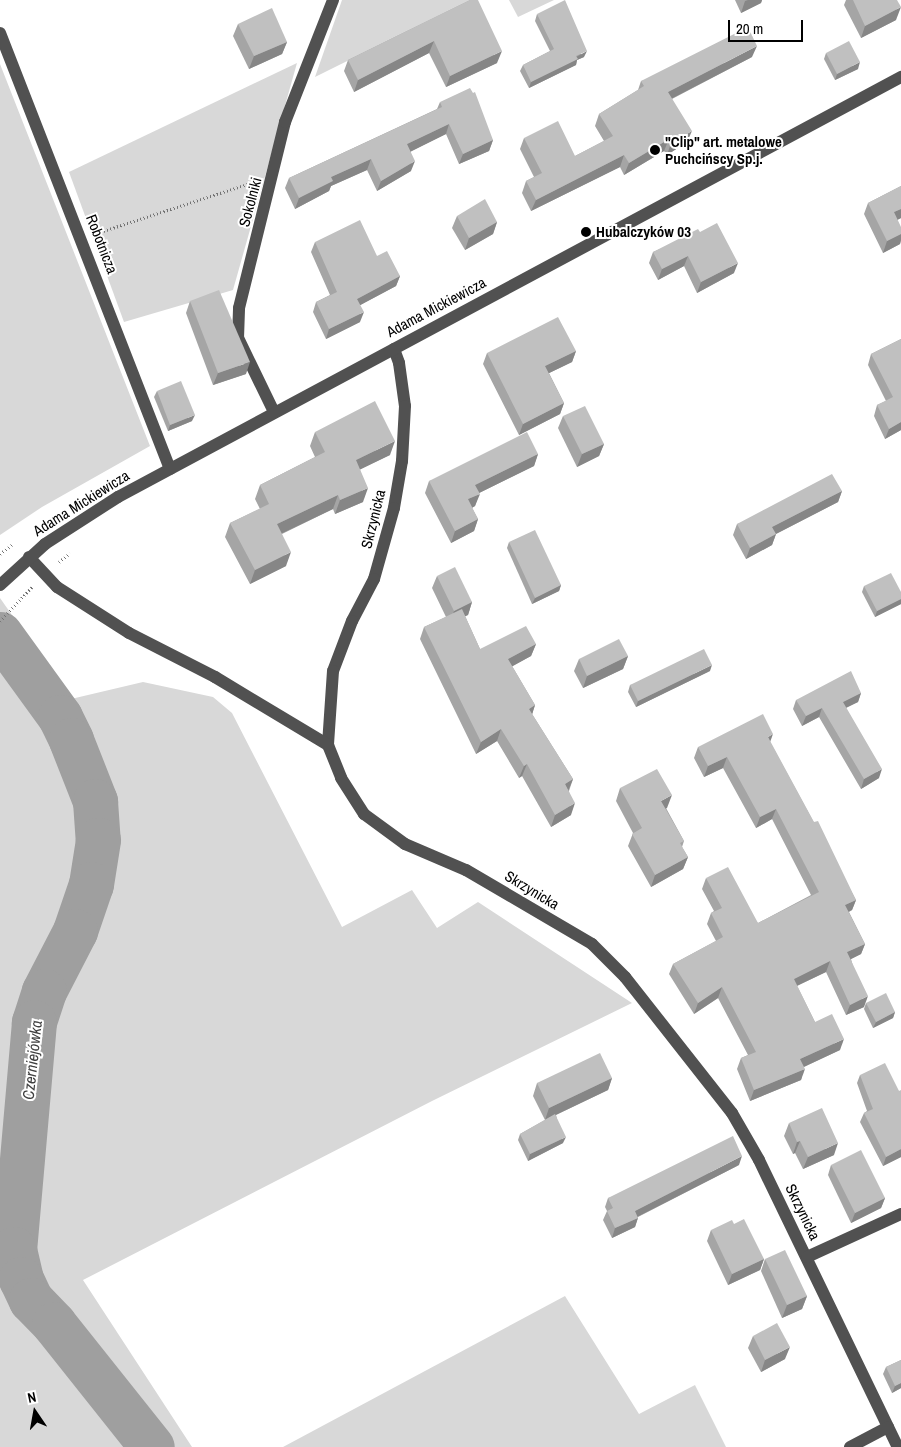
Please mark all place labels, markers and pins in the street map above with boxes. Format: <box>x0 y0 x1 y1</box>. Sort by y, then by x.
place label: "Clip" art. metalowe Puchcińscy Sp.j. <box>665 132 782 167</box>
marker: "Clip" art. metalowe Puchcińscy Sp.j. <box>649 144 661 156</box>
place label: Hubalczyków 03 <box>596 223 691 241</box>
marker: Hubalczyków 03 <box>580 226 592 238</box>

